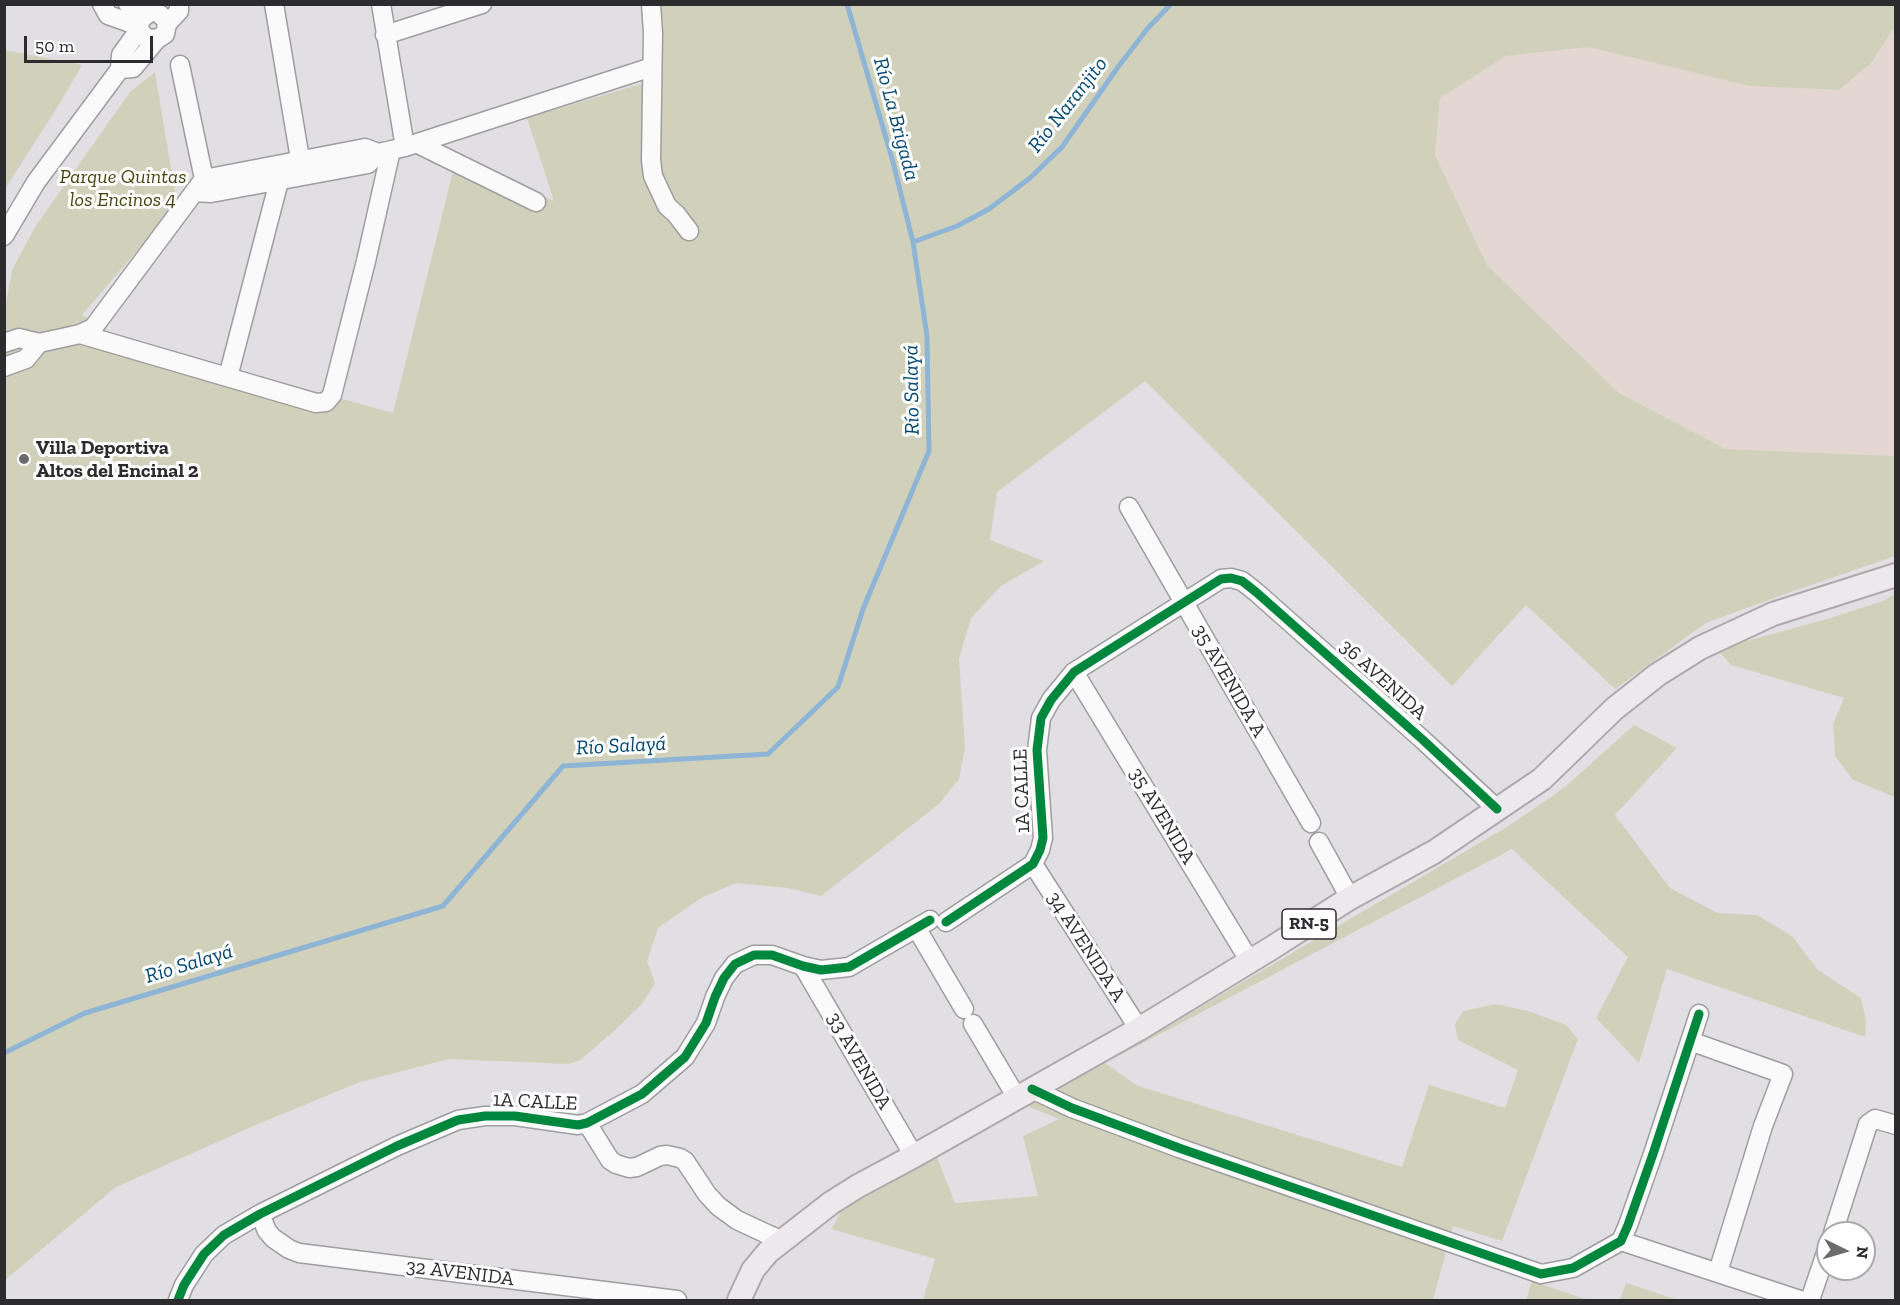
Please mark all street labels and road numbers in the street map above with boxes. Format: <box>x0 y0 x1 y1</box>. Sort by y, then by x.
street label: 35 AVENIDA A <box>1187 620 1271 742</box>
street label: 36 AVENIDA <box>1334 635 1432 725</box>
street label: 1A CALLE <box>1009 748 1035 834</box>
street label: 35 AVENIDA <box>1124 763 1200 869</box>
street label: 34 AVENIDA A <box>1041 887 1131 1007</box>
road number: RN-5 <box>1282 909 1336 939</box>
street label: 33 AVENIDA <box>822 1008 896 1114</box>
street label: 1A CALLE <box>492 1088 578 1116</box>
street label: 32 AVENIDA <box>405 1254 515 1292</box>

